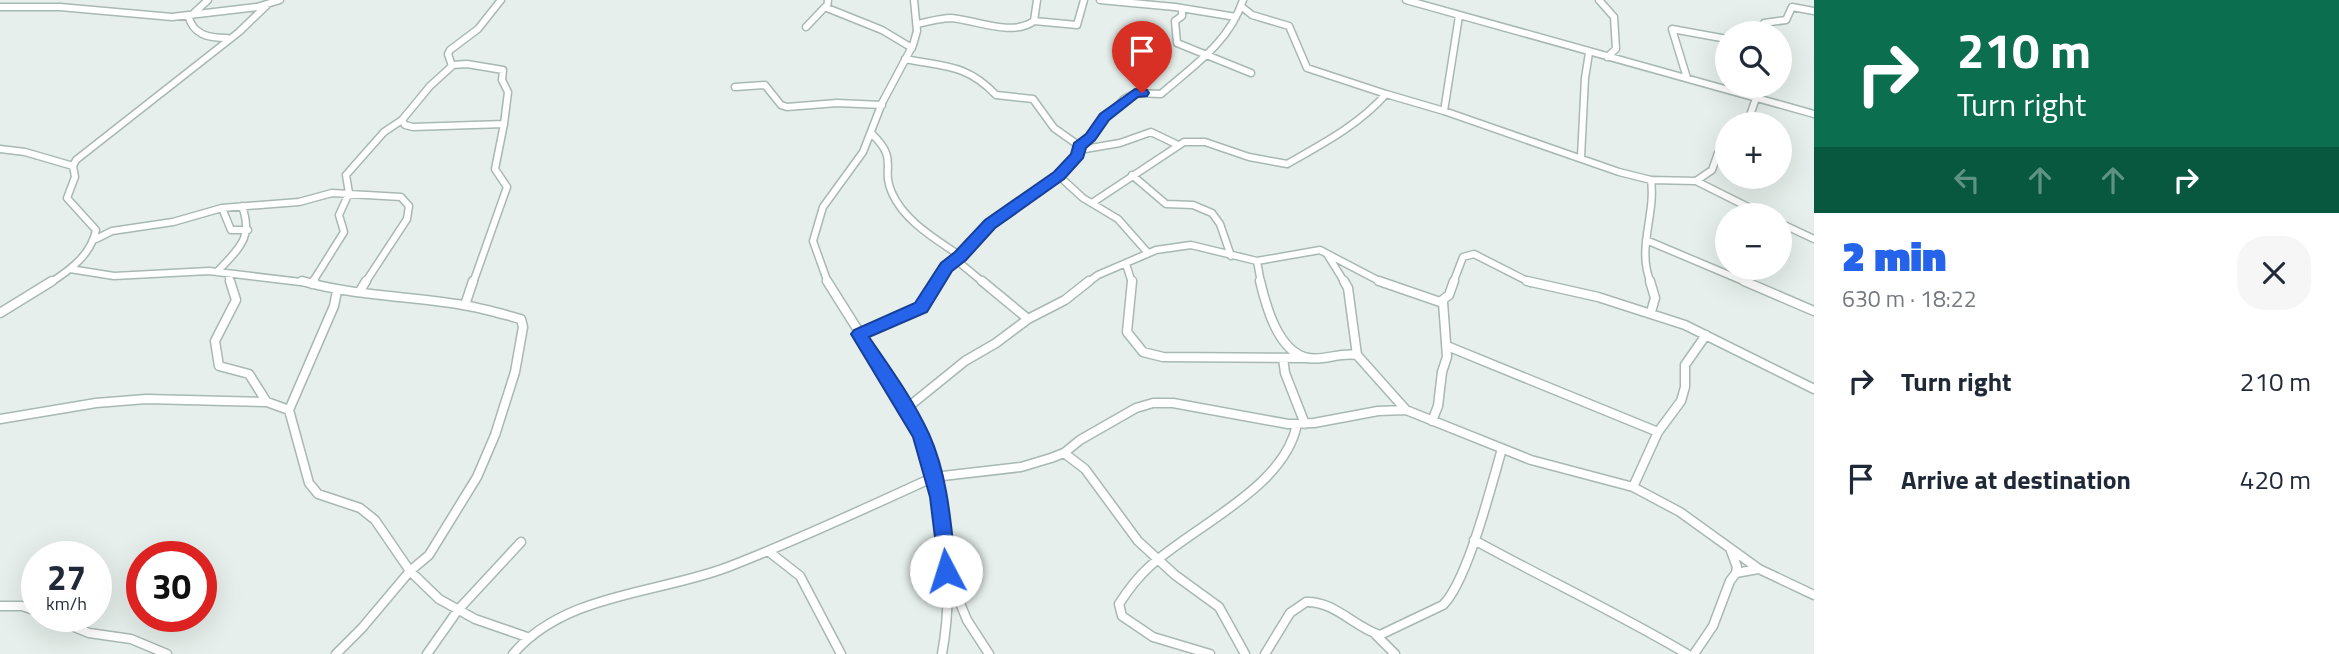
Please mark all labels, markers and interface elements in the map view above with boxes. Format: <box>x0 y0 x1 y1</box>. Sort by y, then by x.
text: 210 m <box>1957 12 2091 87</box>
pin <box>1112 21 1172 93</box>
map controls <box>1715 21 1792 280</box>
button: search <box>1715 21 1792 98</box>
icon: right <box>1842 28 1933 119</box>
icon: arrive <box>1123 32 1161 70</box>
text: Turn right <box>1957 80 2086 128</box>
button: + <box>1715 112 1792 189</box>
icon: left <box>1948 161 1986 199</box>
icon: ahead <box>2021 161 2059 199</box>
icon: ahead <box>2094 161 2132 199</box>
icon: right <box>2167 161 2205 199</box>
button: − <box>1715 203 1792 280</box>
text: 2 min <box>1842 223 1946 287</box>
button: close <box>2237 236 2311 310</box>
text: 630 m · 18:22 <box>1842 281 1977 316</box>
icon: right <box>1842 362 1880 400</box>
text: Turn right <box>1901 362 2012 401</box>
text: 210 m <box>2240 362 2311 401</box>
icon: arrive <box>1842 460 1880 498</box>
text: Arrive at destination <box>1901 460 2131 499</box>
text: 420 m <box>2240 460 2311 499</box>
position arrow <box>909 534 983 608</box>
speed limit sign: 30 <box>126 541 217 632</box>
text: 27 <box>47 550 86 604</box>
text: km/h <box>46 590 87 617</box>

